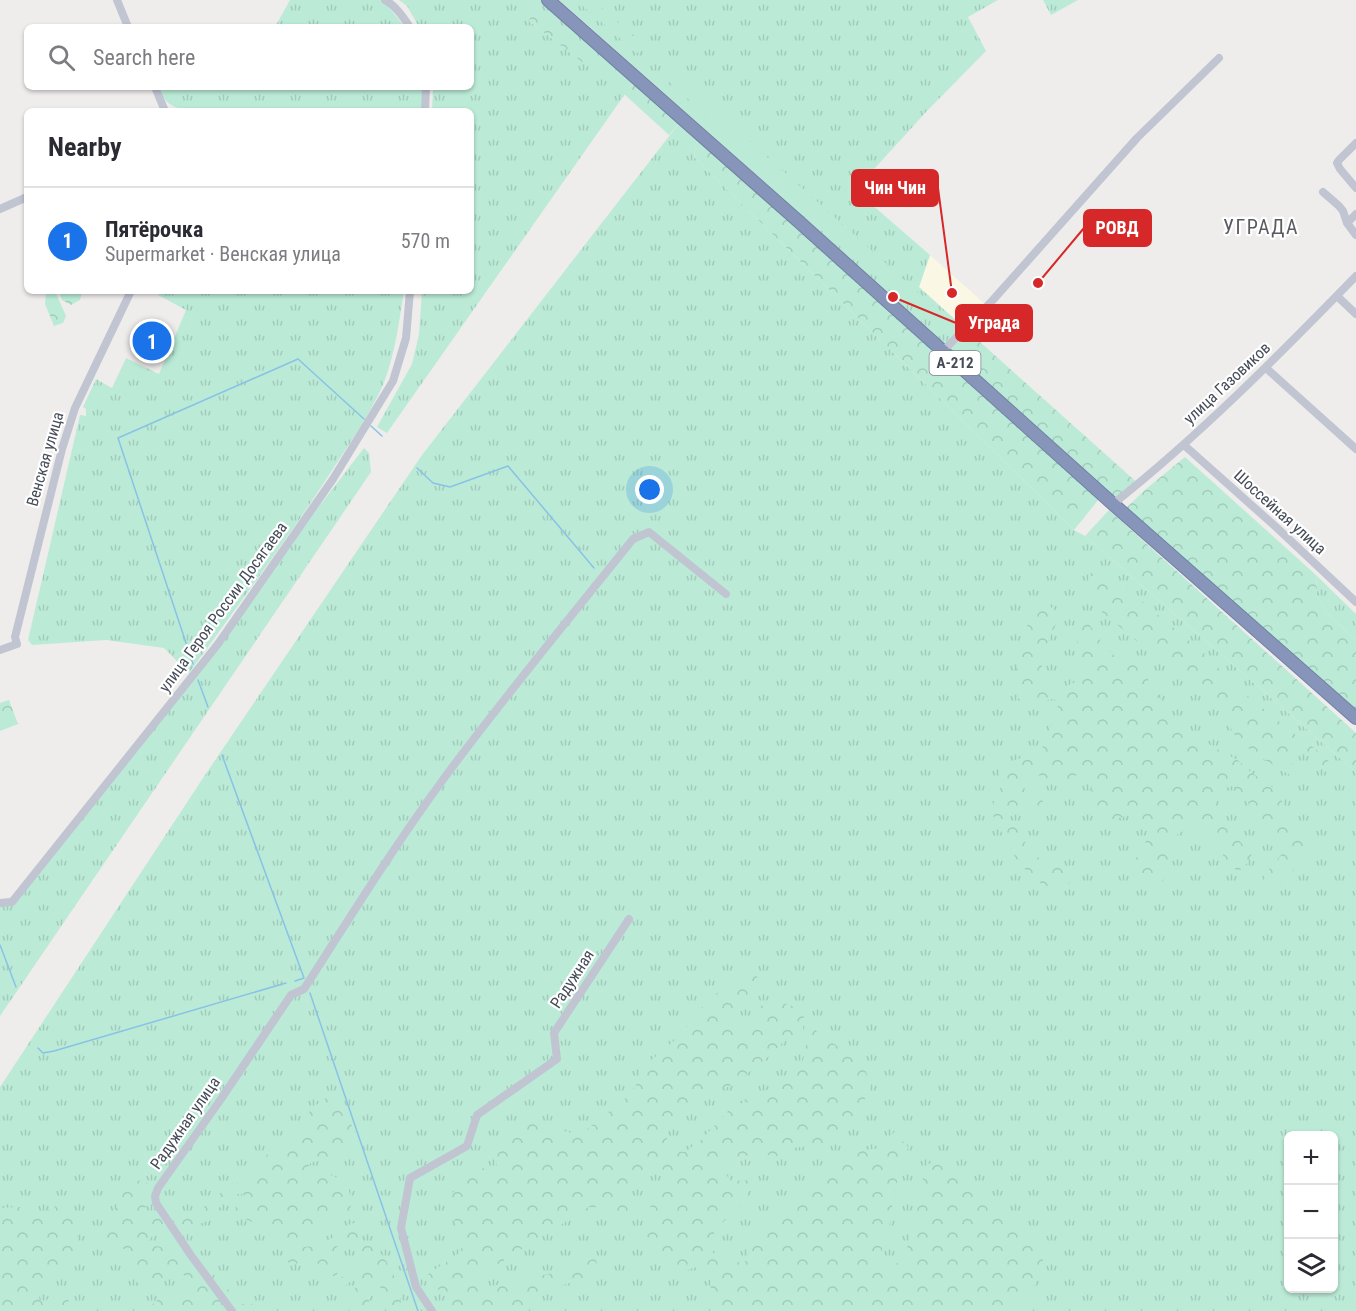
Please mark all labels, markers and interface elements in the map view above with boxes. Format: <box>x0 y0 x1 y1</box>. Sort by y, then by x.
search box <box>24 24 474 90</box>
icon: search <box>45 41 78 74</box>
text: Search here <box>93 45 195 70</box>
text: Nearby <box>48 132 122 162</box>
callout: Чин Чин <box>852 170 938 206</box>
text: Чин Чин <box>864 177 926 198</box>
callout: РОВД <box>1084 210 1151 246</box>
district label: УГРАДА <box>1223 215 1299 239</box>
text: Пятёрочка <box>105 217 203 242</box>
text: РОВД <box>1096 217 1139 238</box>
text: 1 <box>62 229 73 253</box>
text: 570 m <box>401 229 450 253</box>
text: Supermarket · Венская улица <box>105 242 341 266</box>
callout: Уграда <box>956 305 1032 341</box>
text: Уграда <box>968 312 1020 333</box>
pin: 1 <box>132 318 172 364</box>
street label: улица Газовиков <box>1180 338 1274 428</box>
road number: А-212 <box>930 351 980 375</box>
street label: Венская улица <box>22 410 68 508</box>
street label: Шоссейная улица <box>1230 466 1330 558</box>
your location <box>635 475 664 504</box>
street label: улица Героя России Досягаева <box>155 518 291 696</box>
street label: Радужная <box>546 946 598 1012</box>
street label: Радужная улица <box>146 1073 224 1173</box>
map controls <box>1284 1131 1338 1293</box>
button: + <box>1284 1131 1338 1185</box>
button: − <box>1284 1185 1338 1239</box>
button: layers <box>1284 1239 1338 1293</box>

